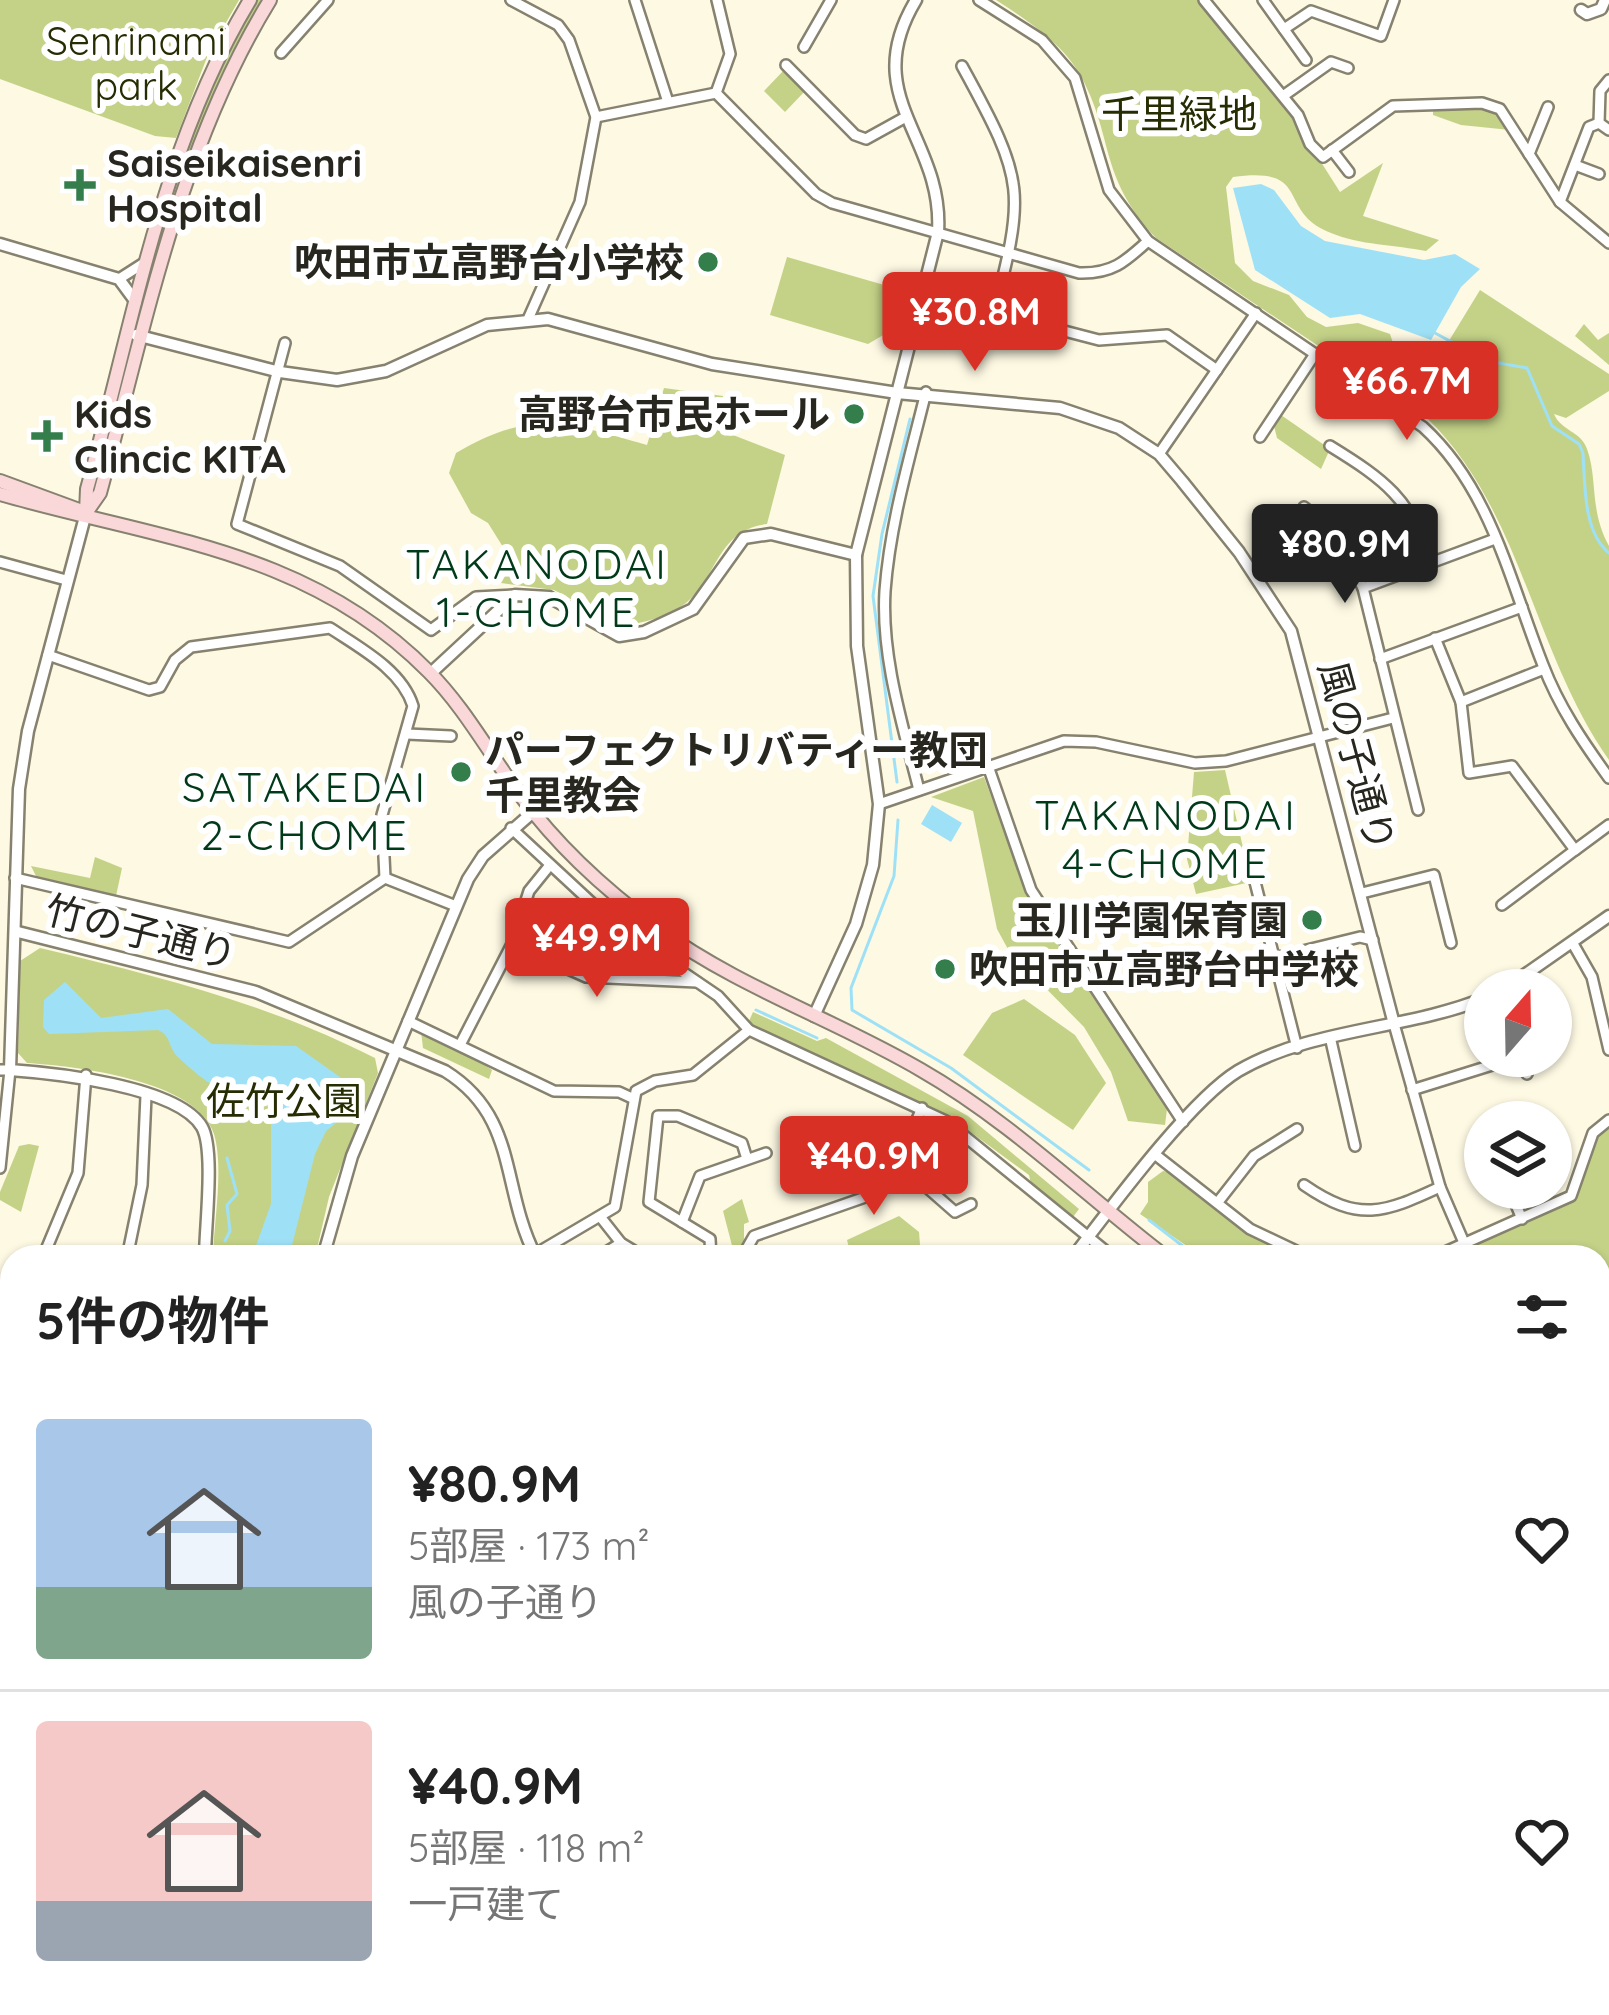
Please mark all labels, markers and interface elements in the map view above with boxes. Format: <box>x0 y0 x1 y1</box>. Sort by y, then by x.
park label: Senrinami park <box>46 16 226 110</box>
park label: 千里緑地 <box>1101 89 1257 138</box>
place label: Saiseikaisenri Hospital <box>107 138 362 232</box>
marker: Saiseikaisenri Hospital <box>64 169 96 201</box>
place label: 吹田市立高野台小学校 <box>294 237 684 286</box>
marker: 吹田市立高野台小学校 <box>695 249 721 275</box>
pin: ¥30.8M <box>877 272 1073 374</box>
text: ¥30.8M <box>909 286 1041 335</box>
pin: ¥66.7M <box>1309 341 1505 443</box>
text: ¥66.7M <box>1342 355 1472 404</box>
place label: Kids Clincic KITA <box>74 389 286 483</box>
place label: 高野台市民ホール <box>518 389 830 438</box>
marker: 高野台市民ホール <box>841 401 867 427</box>
marker: Kids Clincic KITA <box>31 420 63 452</box>
pin: ¥80.9M <box>1247 504 1443 606</box>
text: ¥80.9M <box>1279 518 1411 567</box>
district label: TAKANODAI 1-CHOME <box>405 537 669 638</box>
street label: 風の子通り <box>1309 655 1406 856</box>
place label: パーフェクトリバティー教団 千里教会 <box>485 725 987 819</box>
marker: パーフェクトリバティー教団 千里教会 <box>448 759 474 785</box>
district label: SATAKEDAI 2-CHOME <box>182 760 428 861</box>
district label: TAKANODAI 4-CHOME <box>1034 788 1298 889</box>
street label: 竹の子通り <box>41 884 242 979</box>
place label: 玉川学園保育園 <box>1015 895 1288 944</box>
pin: ¥49.9M <box>499 898 695 1000</box>
marker: 玉川学園保育園 <box>1299 907 1325 933</box>
text: ¥49.9M <box>532 912 662 961</box>
place label: 吹田市立高野台中学校 <box>969 944 1359 993</box>
marker: 吹田市立高野台中学校 <box>932 956 958 982</box>
north arrow <box>1464 969 1572 1077</box>
map controls <box>1464 969 1572 1209</box>
park label: 佐竹公園 <box>206 1076 362 1125</box>
button: layers <box>1464 1101 1572 1209</box>
pin: ¥40.9M <box>776 1116 972 1218</box>
text: ¥40.9M <box>807 1130 941 1179</box>
icon: filters <box>1509 1284 1575 1350</box>
text: 5件の物件 <box>36 1288 269 1352</box>
text: ¥80.9M <box>408 1451 581 1515</box>
icon: home <box>132 1467 276 1611</box>
icon: heart <box>1509 1506 1575 1572</box>
text: 5部屋 · 173 m² <box>408 1521 650 1570</box>
text: 風の子通り <box>408 1577 603 1626</box>
text: ¥40.9M <box>408 1753 583 1817</box>
icon: home <box>132 1769 276 1913</box>
icon: heart <box>1509 1808 1575 1874</box>
text: 5部屋 · 118 m² <box>408 1823 645 1872</box>
text: 一戸建て <box>408 1879 564 1928</box>

